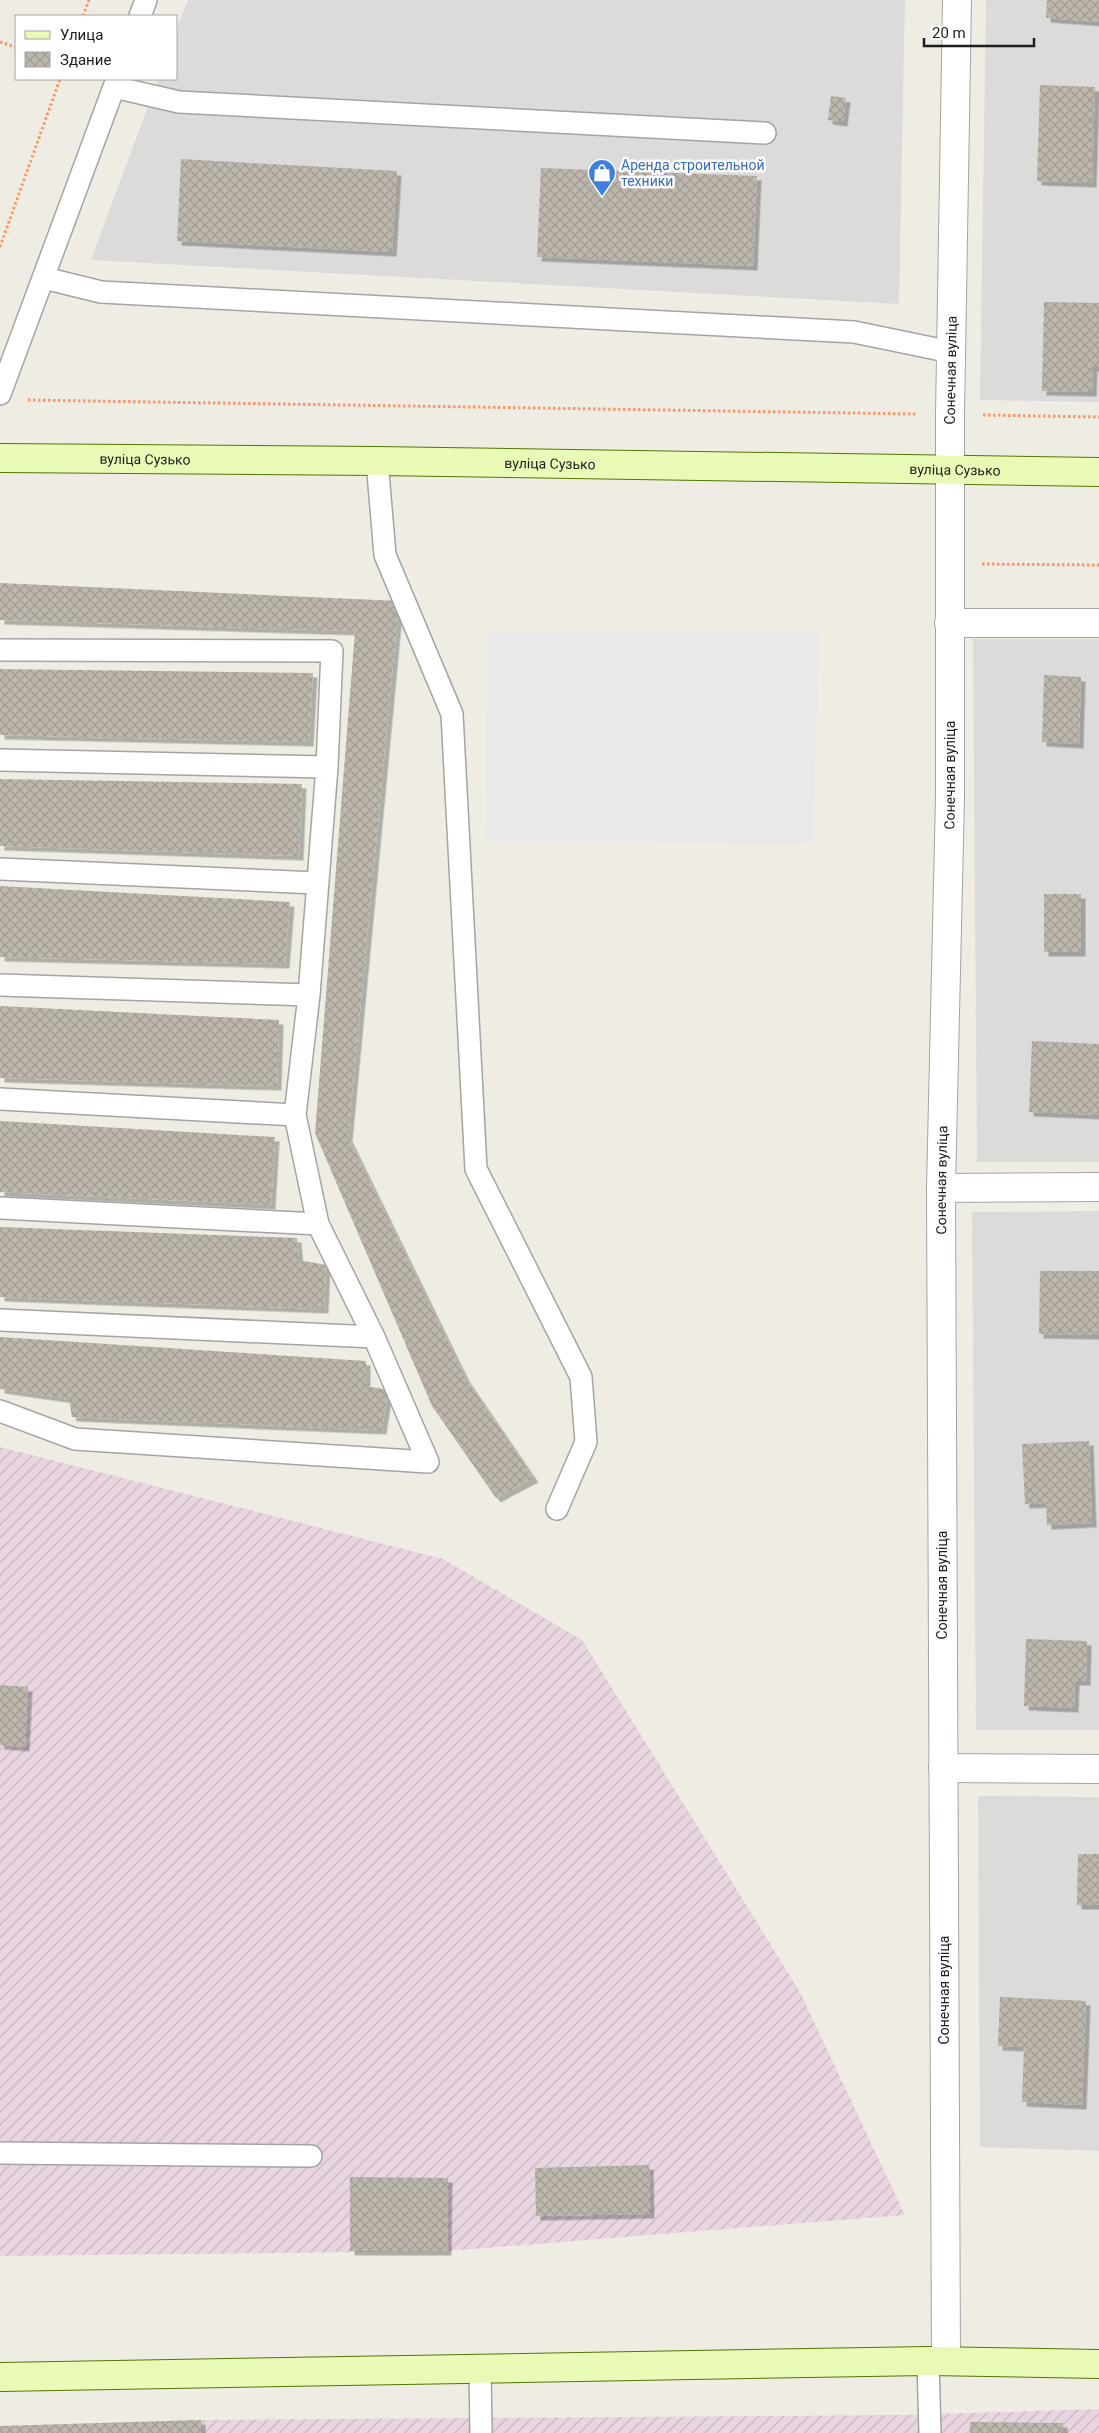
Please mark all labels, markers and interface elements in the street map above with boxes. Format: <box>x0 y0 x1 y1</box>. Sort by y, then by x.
legend <box>15 15 178 80</box>
scale bar <box>924 15 1034 47</box>
text: 20 m <box>932 24 966 42</box>
text: Улица <box>60 26 103 44</box>
text: Здание <box>60 51 111 69</box>
place label: Аренда строительной техники <box>621 157 764 189</box>
shop icon: Аренда строительной техники <box>587 158 617 197</box>
street label: Сонечная вуліца <box>942 316 960 425</box>
street label: вуліца Сузько <box>99 451 191 468</box>
street label: вуліца Сузько <box>504 455 596 472</box>
street label: вуліца Сузько <box>909 461 1001 478</box>
street label: Сонечная вуліца <box>941 721 958 830</box>
street label: Сонечная вуліца <box>933 1125 950 1234</box>
street label: Сонечная вуліца <box>934 1531 950 1639</box>
street label: Сонечная вуліца <box>936 1936 952 2044</box>

